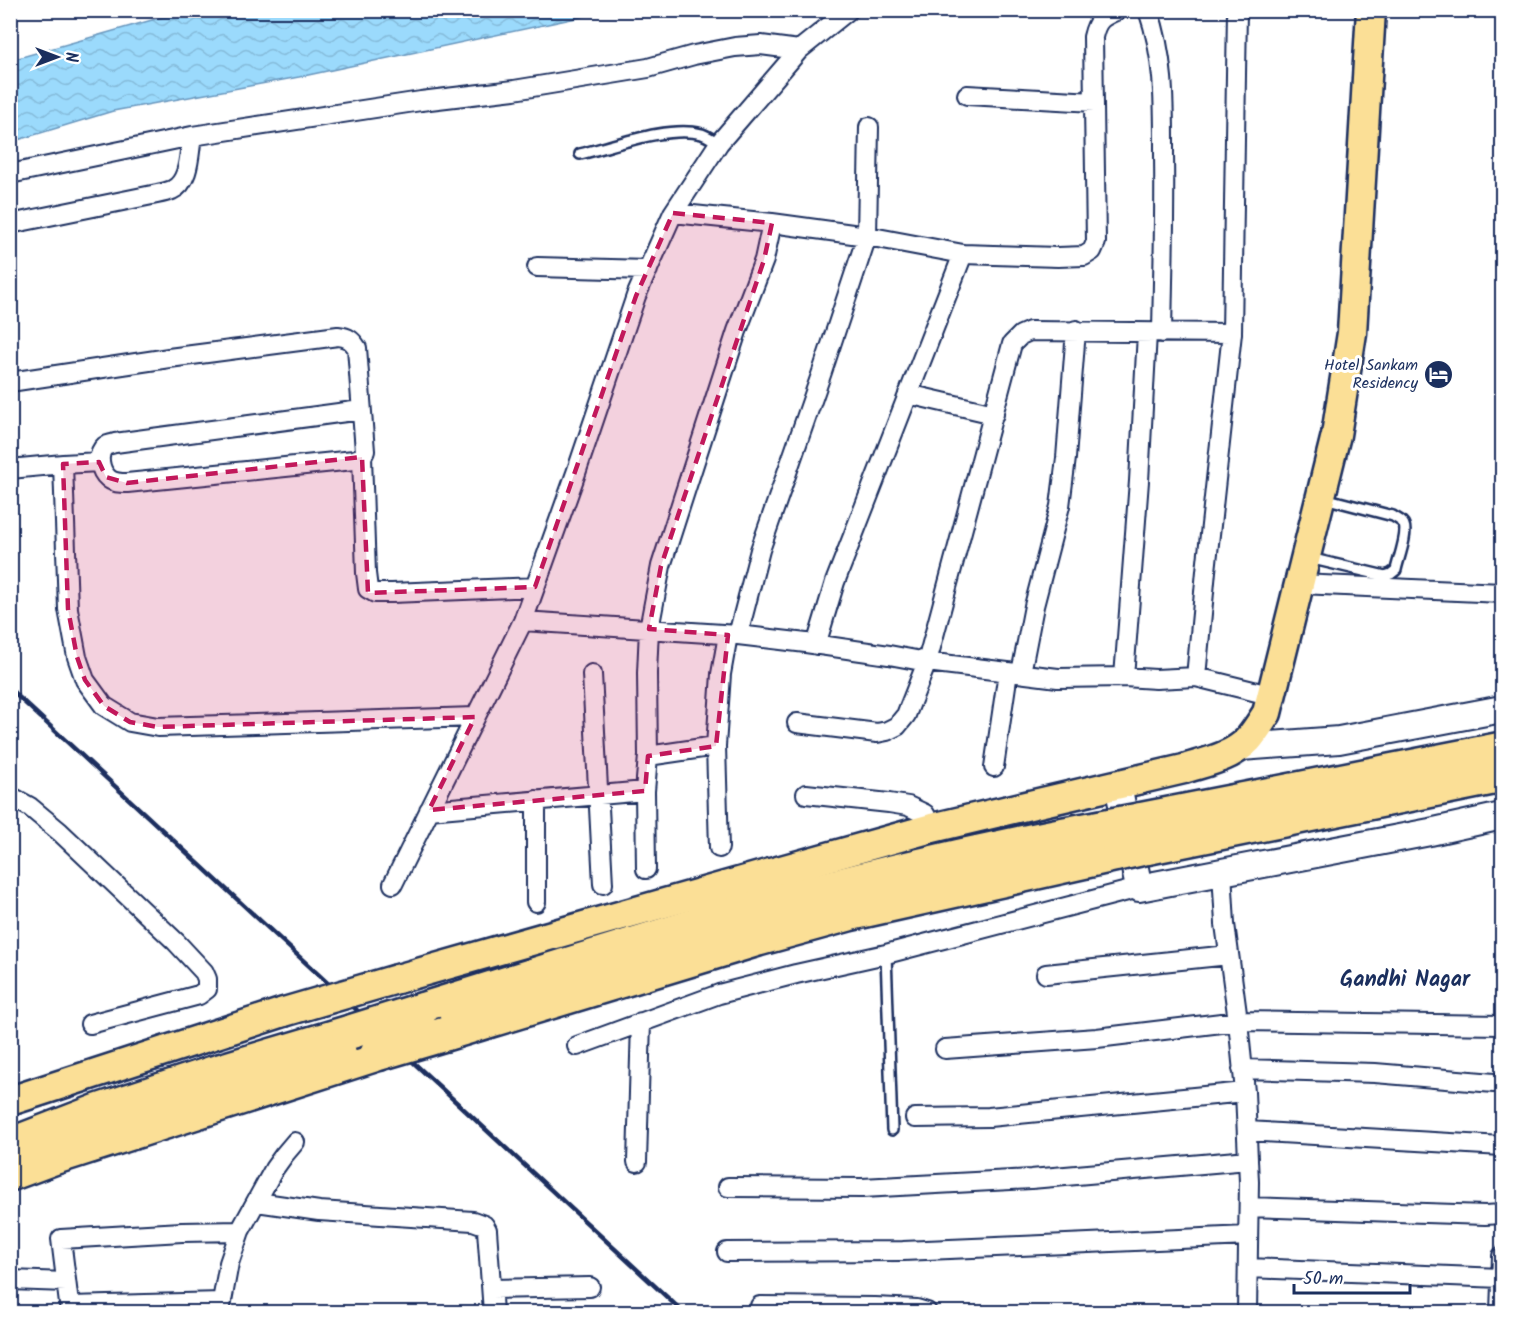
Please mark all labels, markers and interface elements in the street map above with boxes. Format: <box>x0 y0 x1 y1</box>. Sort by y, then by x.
north arrow <box>27 27 87 87</box>
text: N <box>58 52 83 62</box>
place label: Hotel Sankam Residency <box>1324 353 1418 396</box>
hotel icon: Hotel Sankam Residency <box>1423 358 1455 390</box>
district label: Gandhi Nagar <box>1340 963 1471 998</box>
scale bar <box>1294 1257 1410 1295</box>
text: 50 m <box>1303 1265 1343 1294</box>

